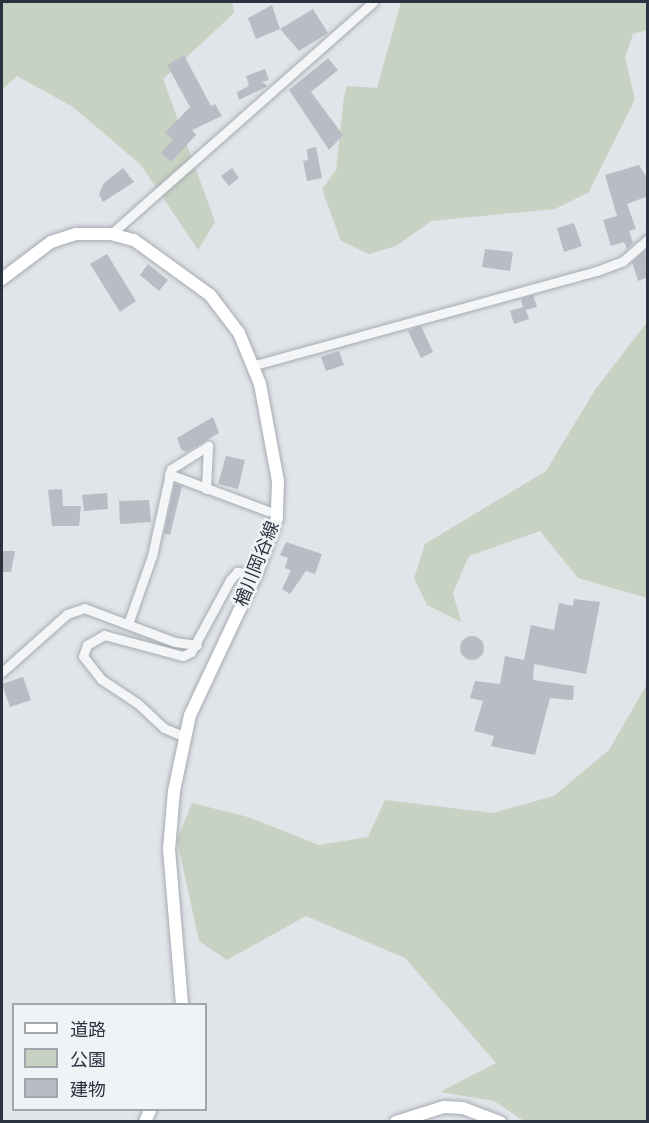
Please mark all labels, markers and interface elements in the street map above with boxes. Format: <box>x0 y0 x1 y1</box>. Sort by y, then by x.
street label: 楢川岡谷線 <box>230 518 284 610</box>
legend <box>12 1003 207 1111</box>
text: 道路 <box>70 1019 106 1040</box>
text: 公園 <box>70 1049 106 1070</box>
text: 建物 <box>70 1079 106 1100</box>

